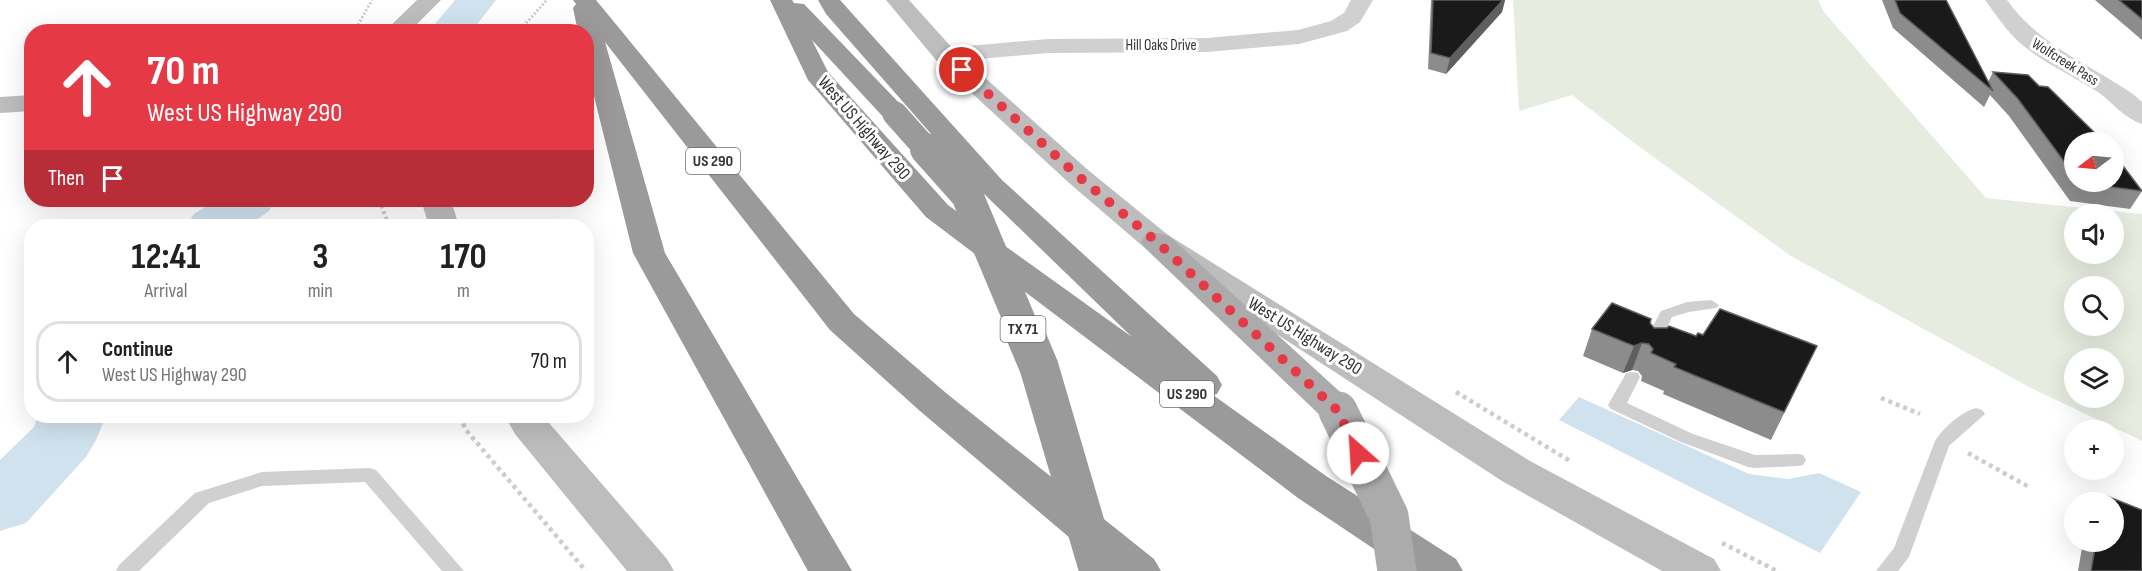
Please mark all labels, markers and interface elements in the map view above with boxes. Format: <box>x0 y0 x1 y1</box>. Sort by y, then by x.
street label: Wolfcreek Pass <box>2028 34 2102 90</box>
street label: Hill Oaks Drive <box>1126 36 1196 55</box>
pin <box>936 44 987 95</box>
text: 70 m <box>147 46 220 97</box>
icon: ahead <box>48 48 126 126</box>
icon: arrive <box>945 53 978 86</box>
street label: West US Highway 290 <box>813 72 915 184</box>
text: West US Highway 290 <box>147 97 342 129</box>
north arrow <box>2064 132 2124 192</box>
map controls <box>2064 132 2124 552</box>
road number: US 290 <box>686 148 740 174</box>
icon: arrive <box>96 162 129 195</box>
text: Then <box>48 165 84 192</box>
button: sound <box>2064 204 2124 264</box>
text: 12:41 <box>131 236 201 279</box>
text: 3 <box>312 236 328 279</box>
text: 170 <box>440 236 487 279</box>
button: search <box>2064 276 2124 336</box>
text: Arrival <box>144 279 187 303</box>
text: min <box>308 279 333 303</box>
text: m <box>457 279 470 303</box>
street label: West US Highway 290 <box>1244 293 1366 379</box>
road number: TX 71 <box>1000 316 1046 342</box>
text: Continue <box>102 336 173 363</box>
icon: ahead <box>51 345 84 378</box>
text: 70 m <box>531 348 567 375</box>
button: layers <box>2064 348 2124 408</box>
text: West US Highway 290 <box>102 363 247 387</box>
road number: US 290 <box>1160 381 1214 407</box>
button: + <box>2064 420 2124 480</box>
position arrow <box>1326 421 1390 485</box>
button: − <box>2064 492 2124 552</box>

